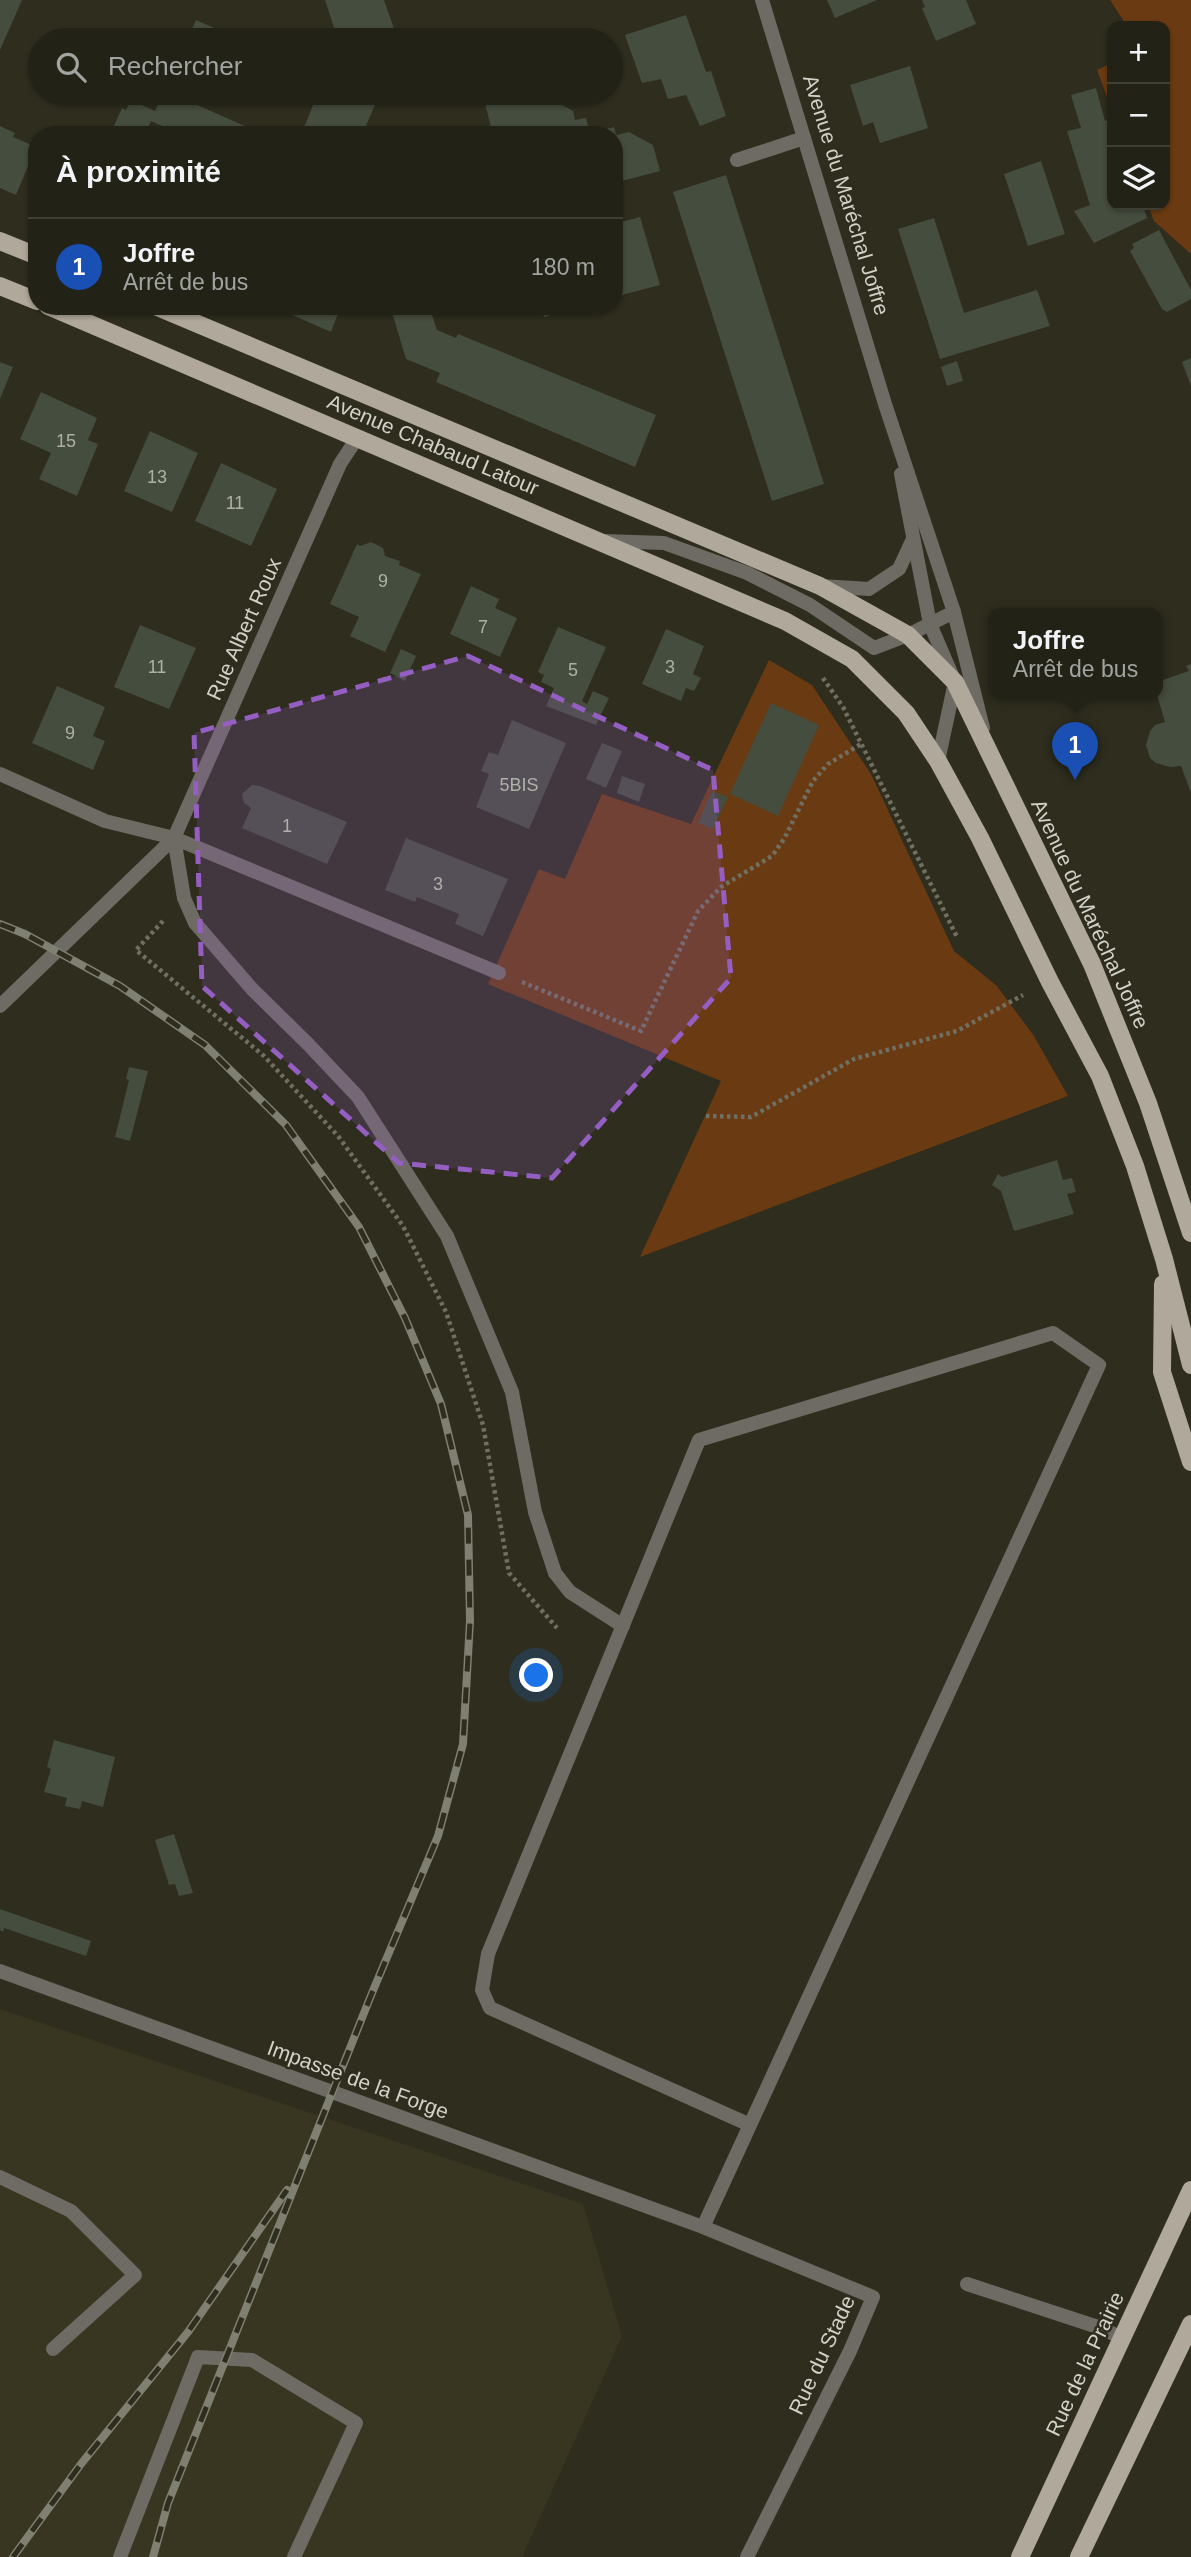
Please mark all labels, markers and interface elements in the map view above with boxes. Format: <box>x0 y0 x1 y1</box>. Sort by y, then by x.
map controls <box>1107 21 1170 210</box>
button: + <box>1107 21 1170 84</box>
search box <box>28 28 623 105</box>
icon: search <box>52 48 90 86</box>
text: Rechercher <box>108 51 242 81</box>
street label: Avenue du Maréchal Joffre <box>799 72 894 318</box>
button: − <box>1107 84 1170 147</box>
button: layers <box>1107 147 1170 210</box>
text: À proximité <box>56 155 221 188</box>
text: Joffre <box>123 238 195 268</box>
text: 1 <box>73 254 85 280</box>
text: 180 m <box>531 254 595 280</box>
text: Arrêt de bus <box>123 269 248 295</box>
street label: Avenue Chabaud Latour <box>324 390 542 500</box>
house number: 15 <box>56 431 76 451</box>
house number: 13 <box>147 467 167 487</box>
house number: 11 <box>226 493 244 513</box>
street label: Rue Albert Roux <box>202 554 285 703</box>
house number: 9 <box>378 571 388 591</box>
popup <box>988 608 1163 699</box>
house number: 7 <box>478 617 488 637</box>
text: Joffre <box>1013 625 1085 655</box>
text: Arrêt de bus <box>1013 656 1138 682</box>
house number: 11 <box>148 657 166 677</box>
house number: 3 <box>665 657 675 677</box>
house number: 5 <box>568 660 578 680</box>
pin: 1 <box>1052 722 1098 780</box>
house number: 9 <box>65 723 75 743</box>
house number: 5BIS <box>499 775 539 795</box>
street label: Avenue du Maréchal Joffre <box>1027 796 1154 1032</box>
house number: 1 <box>282 816 292 836</box>
house number: 3 <box>433 874 443 894</box>
your location <box>519 1658 553 1692</box>
street label: Impasse de la Forge <box>264 2036 452 2123</box>
street label: Rue de la Prairie <box>1041 2288 1128 2440</box>
street label: Rue du Stade <box>784 2292 859 2418</box>

